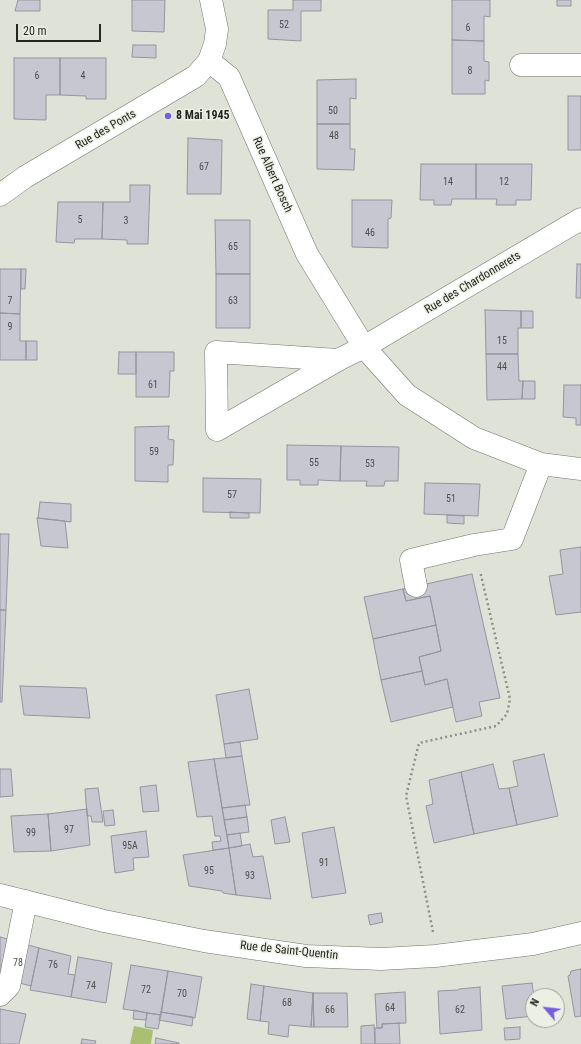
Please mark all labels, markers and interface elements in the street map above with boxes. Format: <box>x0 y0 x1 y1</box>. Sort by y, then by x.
scale bar <box>18 16 103 42</box>
house number: 52 <box>279 19 289 31</box>
house number: 6 <box>466 22 470 34</box>
text: 20 m <box>23 24 47 38</box>
house number: 8 <box>468 65 472 77</box>
house number: 6 <box>35 70 39 82</box>
house number: 4 <box>81 70 85 82</box>
house number: 50 <box>328 105 338 117</box>
street label: Rue des Ponts <box>73 107 139 153</box>
place label: 8 Mai 1945 <box>176 109 230 123</box>
marker: 8 Mai 1945 <box>163 111 173 121</box>
house number: 48 <box>329 130 339 142</box>
street label: Rue Albert Bosch <box>249 135 295 215</box>
house number: 67 <box>199 161 209 173</box>
house number: 14 <box>443 176 453 188</box>
house number: 12 <box>499 176 509 188</box>
house number: 5 <box>78 214 82 226</box>
house number: 3 <box>124 215 128 227</box>
house number: 46 <box>365 227 375 239</box>
house number: 65 <box>228 241 238 253</box>
street label: Rue des Chardonnerets <box>422 249 524 317</box>
house number: 7 <box>8 295 12 307</box>
house number: 63 <box>228 295 238 307</box>
house number: 9 <box>8 321 12 333</box>
house number: 15 <box>497 335 507 347</box>
house number: 44 <box>497 361 507 373</box>
house number: 61 <box>148 379 158 391</box>
house number: 59 <box>149 446 159 458</box>
house number: 55 <box>309 457 319 469</box>
house number: 53 <box>365 458 375 470</box>
house number: 57 <box>227 489 237 501</box>
house number: 51 <box>446 493 456 505</box>
house number: 97 <box>64 824 74 836</box>
house number: 99 <box>26 827 36 839</box>
house number: 95A <box>122 840 138 852</box>
house number: 91 <box>319 857 329 869</box>
house number: 95 <box>204 865 214 877</box>
house number: 93 <box>245 870 255 882</box>
street label: Rue de Saint-Quentin <box>239 939 339 963</box>
house number: 78 <box>13 957 23 969</box>
house number: 76 <box>48 959 58 971</box>
house number: 74 <box>86 980 96 992</box>
house number: 72 <box>141 984 151 996</box>
house number: 70 <box>177 988 187 1000</box>
north arrow <box>525 988 565 1028</box>
house number: 68 <box>282 997 292 1009</box>
text: N <box>528 997 542 1009</box>
house number: 64 <box>385 1002 395 1014</box>
house number: 66 <box>325 1004 335 1016</box>
house number: 62 <box>455 1004 465 1016</box>

